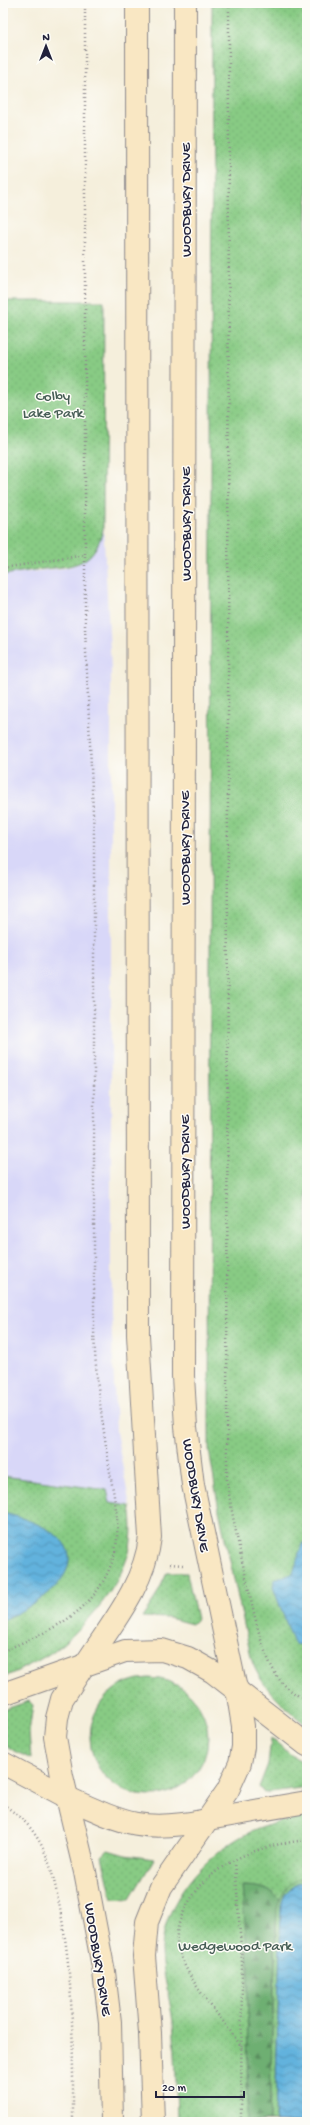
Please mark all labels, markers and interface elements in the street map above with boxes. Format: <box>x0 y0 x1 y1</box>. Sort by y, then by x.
north arrow <box>26 26 66 66</box>
text: N <box>42 32 50 44</box>
street label: WOODBURY DRIVE <box>178 142 196 257</box>
park label: Colby Lake Park <box>23 388 85 423</box>
street label: WOODBURY DRIVE <box>178 466 196 581</box>
street label: WOODBURY DRIVE <box>177 790 195 905</box>
street label: WOODBURY DRIVE <box>177 1114 195 1229</box>
street label: WOODBURY DRIVE <box>177 1437 213 1554</box>
street label: WOODBURY DRIVE <box>79 1901 115 2018</box>
park label: Wedgewood Park <box>178 1938 293 1956</box>
scale bar <box>156 2073 244 2099</box>
text: 20 m <box>162 2082 187 2096</box>

